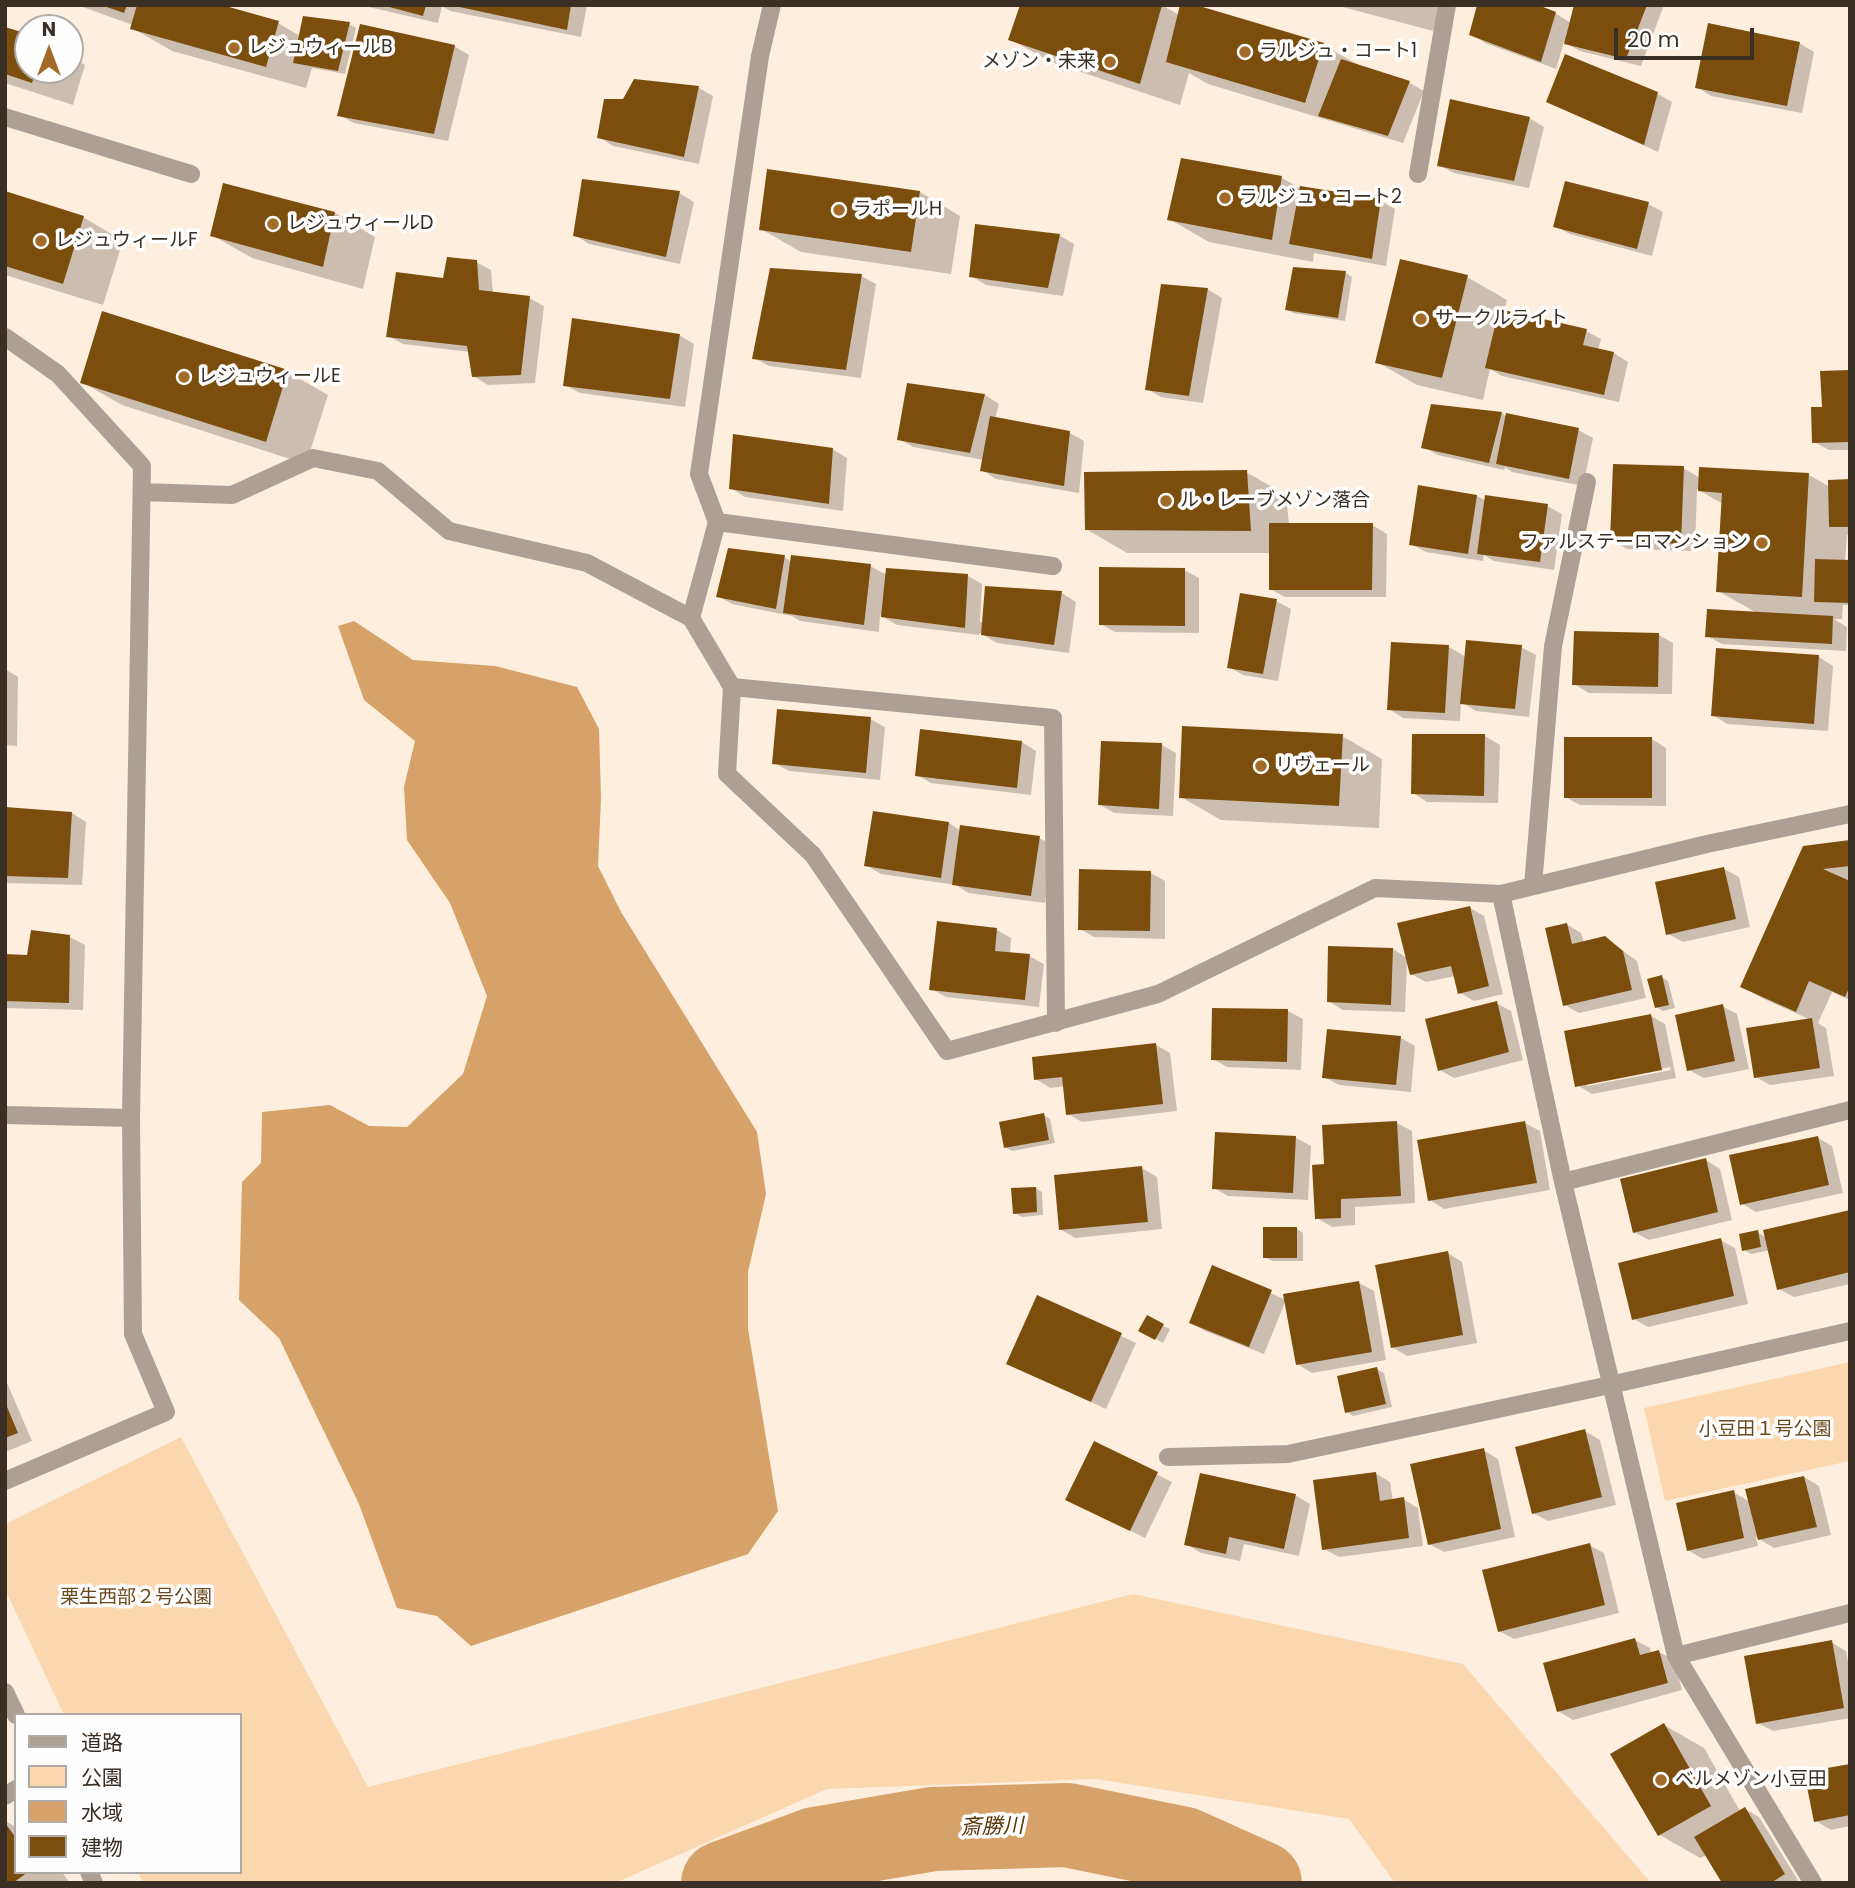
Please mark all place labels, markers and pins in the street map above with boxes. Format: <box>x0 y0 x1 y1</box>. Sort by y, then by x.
place label: レジュウィールB <box>248 37 393 59</box>
marker: レジュウィールB <box>226 40 242 56</box>
place label: ラルジュ・コート1 <box>1259 41 1417 63</box>
marker: ラルジュ・コート1 <box>1237 44 1253 60</box>
place label: メゾン・未来 <box>982 51 1096 73</box>
marker: メゾン・未来 <box>1102 54 1118 70</box>
place label: ラルジュ・コート2 <box>1239 187 1402 209</box>
marker: ラルジュ・コート2 <box>1217 190 1233 206</box>
place label: ラポールH <box>853 199 942 221</box>
marker: ラポールH <box>831 202 847 218</box>
place label: レジュウィールD <box>287 213 433 235</box>
marker: レジュウィールD <box>265 216 281 232</box>
place label: レジュウィールF <box>55 230 198 252</box>
marker: レジュウィールF <box>33 233 49 249</box>
place label: サークルライト <box>1435 308 1568 330</box>
marker: サークルライト <box>1413 311 1429 327</box>
place label: レジュウィールE <box>198 366 341 388</box>
marker: レジュウィールE <box>176 369 192 385</box>
place label: ル・レーブメゾン落合 <box>1180 490 1370 512</box>
marker: ル・レーブメゾン落合 <box>1158 493 1174 509</box>
place label: ファルステーロマンション <box>1520 532 1748 554</box>
marker: ファルステーロマンション <box>1754 535 1770 551</box>
place label: リヴェール <box>1275 755 1370 777</box>
marker: リヴェール <box>1253 758 1269 774</box>
place label: ベルメゾン小豆田 <box>1675 1769 1827 1791</box>
marker: ベルメゾン小豆田 <box>1653 1772 1669 1788</box>

